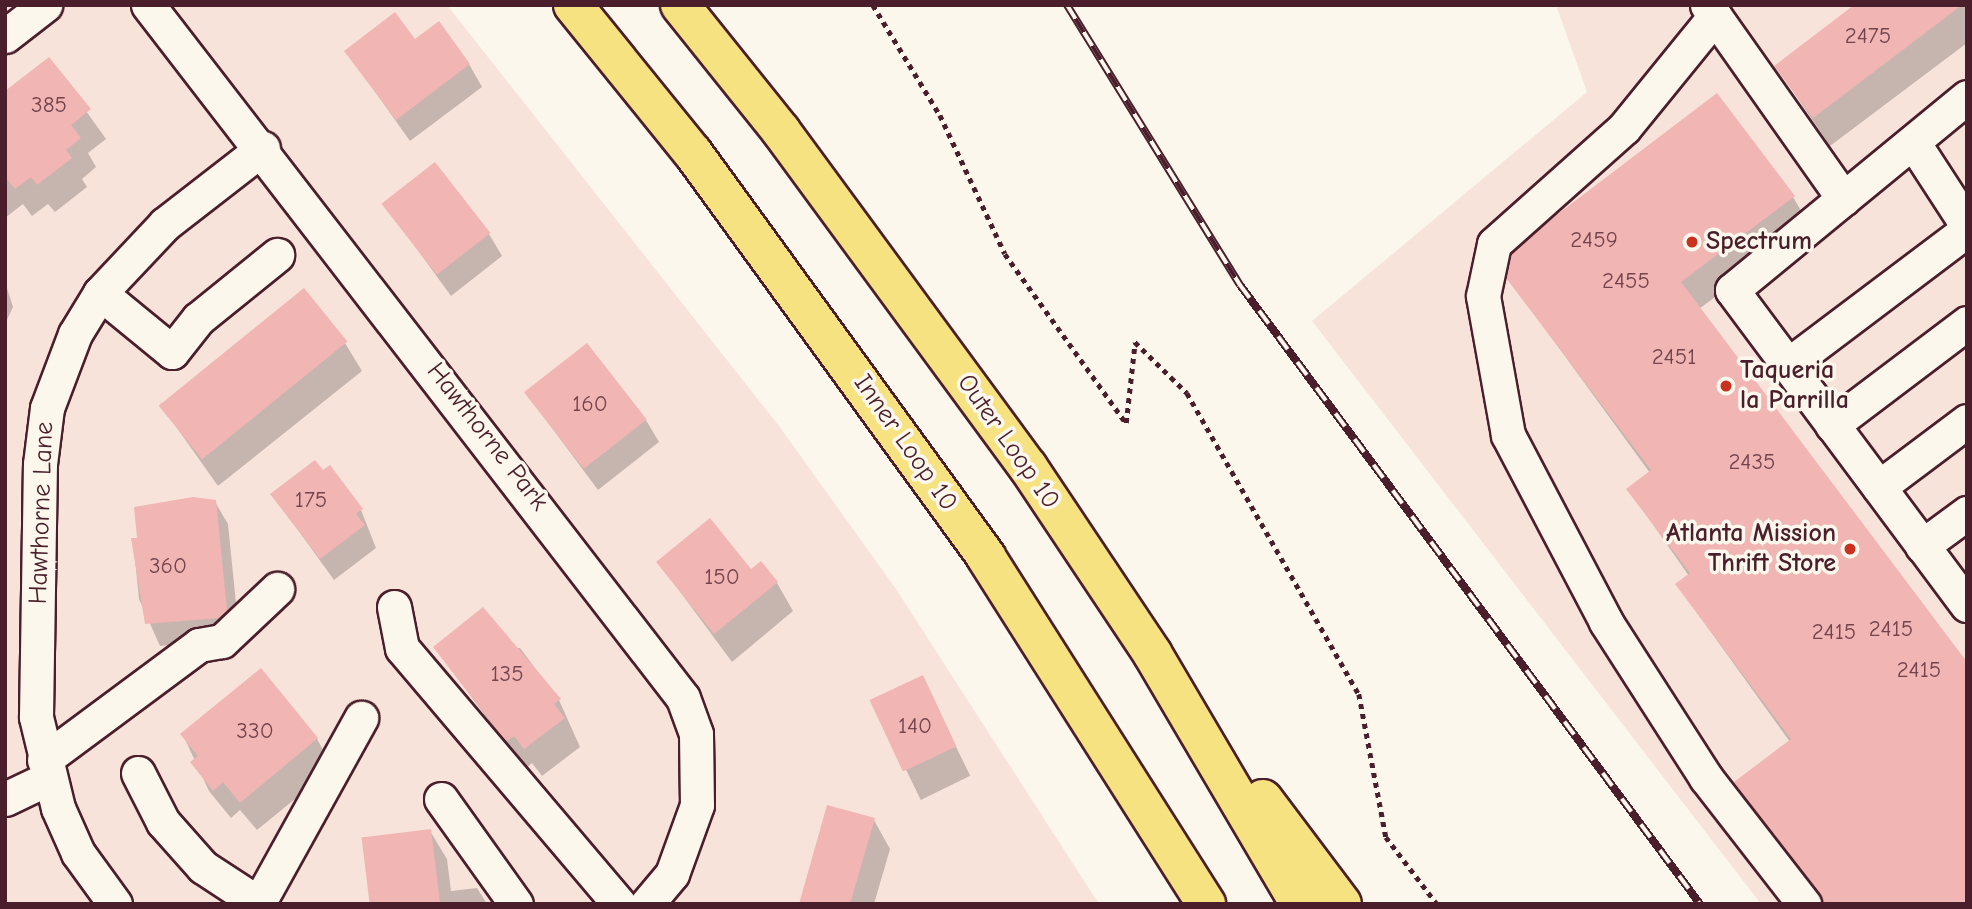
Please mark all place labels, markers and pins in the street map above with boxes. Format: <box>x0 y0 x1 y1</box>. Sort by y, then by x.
place label: Spectrum <box>1706 226 1812 258</box>
marker: Spectrum <box>1684 234 1700 250</box>
place label: Taqueria la Parrilla <box>1740 355 1849 416</box>
marker: Taqueria la Parrilla <box>1718 378 1734 394</box>
place label: Atlanta Mission Thrift Store <box>1666 518 1836 580</box>
marker: Atlanta Mission Thrift Store <box>1842 541 1858 557</box>

